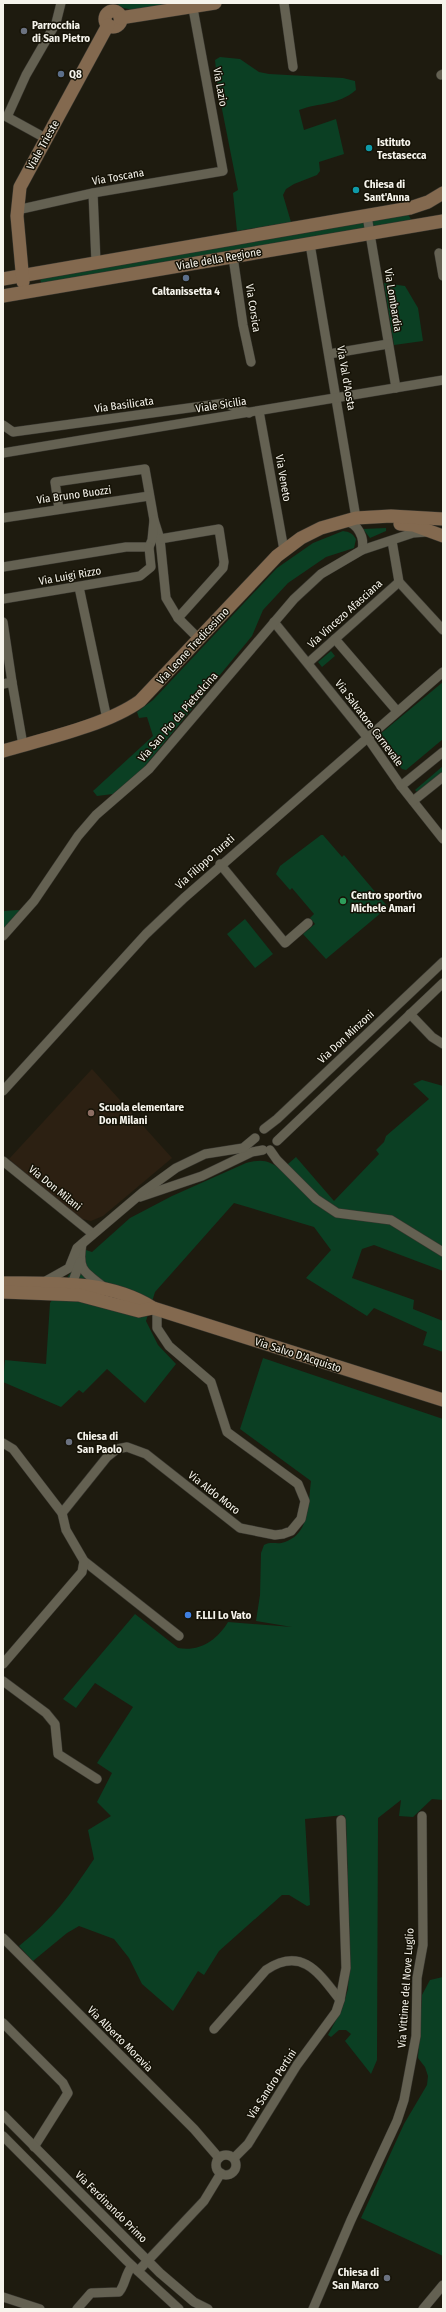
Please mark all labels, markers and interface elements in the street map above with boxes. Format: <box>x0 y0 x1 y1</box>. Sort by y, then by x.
place label: Parrocchia di San Pietro <box>32 19 90 45</box>
marker: Parrocchia di San Pietro <box>19 26 29 36</box>
street label: Via Lazio <box>210 66 230 108</box>
place label: Q8 <box>69 68 82 81</box>
marker: Q8 <box>56 69 66 79</box>
street label: Viale Trieste <box>24 118 62 172</box>
place label: Istituto Testasecca <box>377 136 427 162</box>
marker: Istituto Testasecca <box>364 143 374 153</box>
street label: Via Toscana <box>91 166 145 188</box>
place label: Chiesa di Sant'Anna <box>364 178 410 204</box>
marker: Chiesa di Sant'Anna <box>351 185 361 195</box>
street label: Viale della Regione <box>176 245 262 273</box>
street label: Via Lombardia <box>382 267 404 333</box>
marker: Caltanissetta 4 <box>181 273 191 283</box>
street label: Via Corsica <box>243 283 263 333</box>
place label: Caltanissetta 4 <box>152 285 220 298</box>
street label: Via Val d'Aosta <box>334 345 358 411</box>
street label: Via Basilicata <box>94 394 154 416</box>
street label: Viale Sicilia <box>195 395 247 415</box>
street label: Via Veneto <box>272 453 294 503</box>
street label: Via Bruno Buozzi <box>36 483 112 507</box>
street label: Via Luigi Rizzo <box>38 564 102 588</box>
street label: Via Vincezo Afasciana <box>305 577 385 651</box>
street label: Via Leone Tredicesimo <box>154 605 232 687</box>
street label: Via San Pio da Pietrelcina <box>136 670 220 764</box>
street label: Via Salvatore Carnevale <box>332 677 406 769</box>
street label: Via Filippo Turati <box>173 832 237 892</box>
place label: Centro sportivo Michele Amari <box>351 889 422 915</box>
marker: Centro sportivo Michele Amari <box>338 896 348 906</box>
street label: Via Don Minzoni <box>315 1008 377 1066</box>
place label: Scuola elementare Don Milani <box>99 1101 184 1127</box>
marker: Scuola elementare Don Milani <box>86 1108 96 1118</box>
street label: Via Don Milani <box>26 1163 84 1213</box>
street label: Via Salvo D'Acquisto <box>253 1335 343 1375</box>
place label: Chiesa di San Paolo <box>77 1430 122 1456</box>
marker: Chiesa di San Paolo <box>64 1437 74 1447</box>
street label: Via Aldo Moro <box>186 1469 243 1517</box>
place label: F.LLI Lo Vato <box>196 1609 251 1622</box>
marker: F.LLI Lo Vato <box>183 1610 193 1620</box>
street label: Via Vittime del Nove Luglio <box>395 1927 417 2048</box>
street label: Via Alberto Moravia <box>85 2004 155 2074</box>
street label: Via Sandro Pertini <box>245 2047 299 2121</box>
street label: Via Ferdinando Primo <box>72 2168 150 2246</box>
place label: Chiesa di San Marco <box>332 2266 379 2292</box>
marker: Chiesa di San Marco <box>382 2273 392 2283</box>

